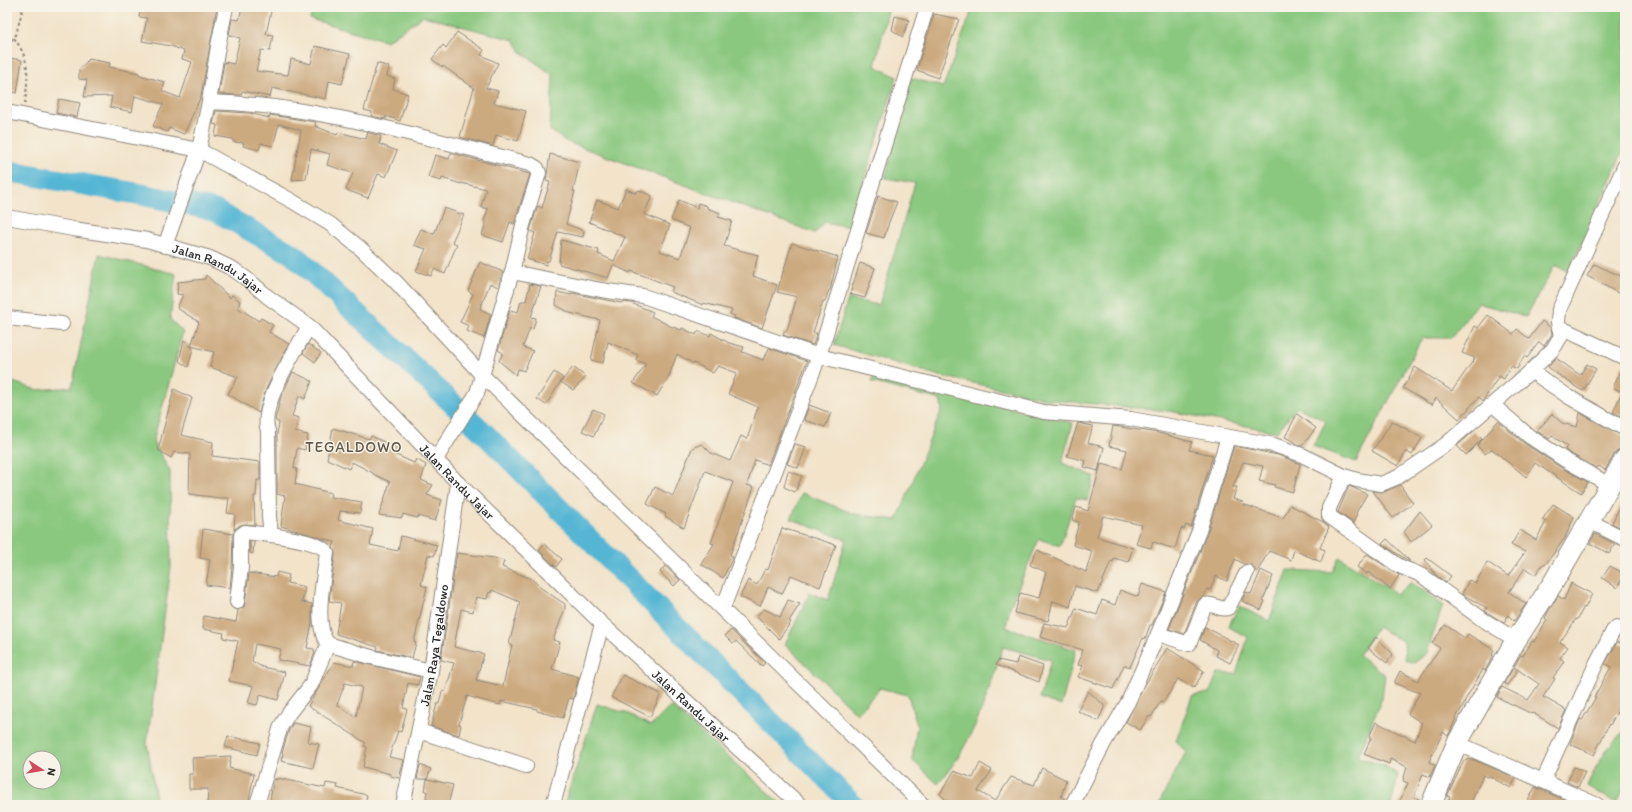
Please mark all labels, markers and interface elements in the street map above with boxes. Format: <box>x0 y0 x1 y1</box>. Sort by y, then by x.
street label: Jalan Randu Jajar <box>171 240 267 298</box>
district label: TEGALDOWO <box>305 438 403 456</box>
street label: Jalan Randu Jajar <box>417 440 499 523</box>
street label: Jalan Raya Tegaldowo <box>416 583 451 707</box>
street label: Jalan Randu Jajar <box>649 666 734 746</box>
north arrow <box>22 750 62 790</box>
text: N <box>44 767 58 777</box>

